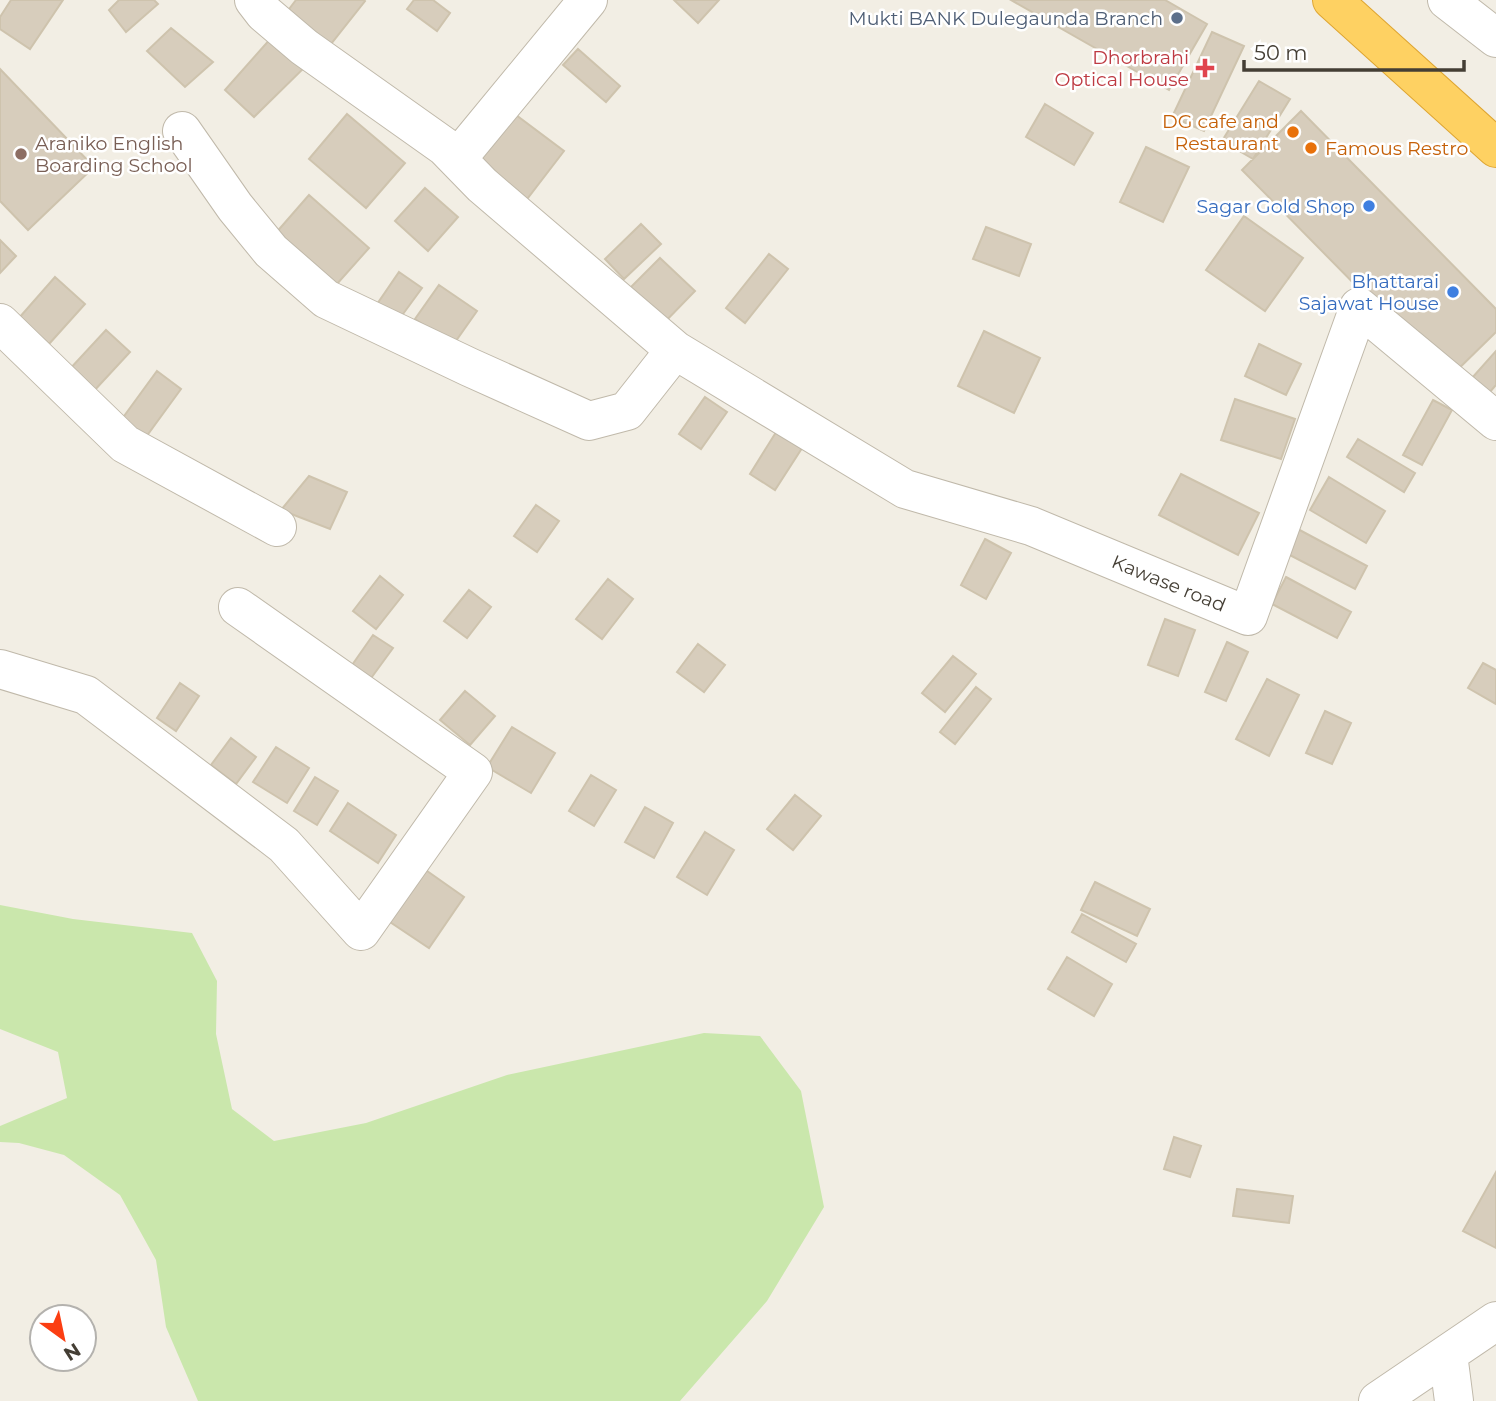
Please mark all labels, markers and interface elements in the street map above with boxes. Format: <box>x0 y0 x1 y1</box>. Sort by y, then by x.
place label: Mukti BANK Dulegaunda Branch <box>849 7 1163 30</box>
marker: Mukti BANK Dulegaunda Branch <box>1169 10 1185 26</box>
scale bar <box>1244 28 1464 72</box>
text: 50 m <box>1254 40 1308 65</box>
place label: Dhorbrahi Optical House <box>1054 46 1189 91</box>
marker: Dhorbrahi Optical House <box>1195 58 1215 78</box>
place label: DG cafe and Restaurant <box>1162 110 1279 155</box>
marker: DG cafe and Restaurant <box>1285 124 1301 140</box>
place label: Araniko English Boarding School <box>35 132 193 177</box>
place label: Famous Restro <box>1325 137 1469 160</box>
marker: Famous Restro <box>1303 140 1319 156</box>
marker: Araniko English Boarding School <box>13 146 29 162</box>
place label: Sagar Gold Shop <box>1196 195 1355 218</box>
marker: Sagar Gold Shop <box>1361 198 1377 214</box>
place label: Bhattarai Sajawat House <box>1299 270 1439 315</box>
marker: Bhattarai Sajawat House <box>1445 284 1461 300</box>
street label: Kawase road <box>1108 550 1229 617</box>
north arrow <box>28 1303 98 1373</box>
text: N <box>59 1338 85 1366</box>

